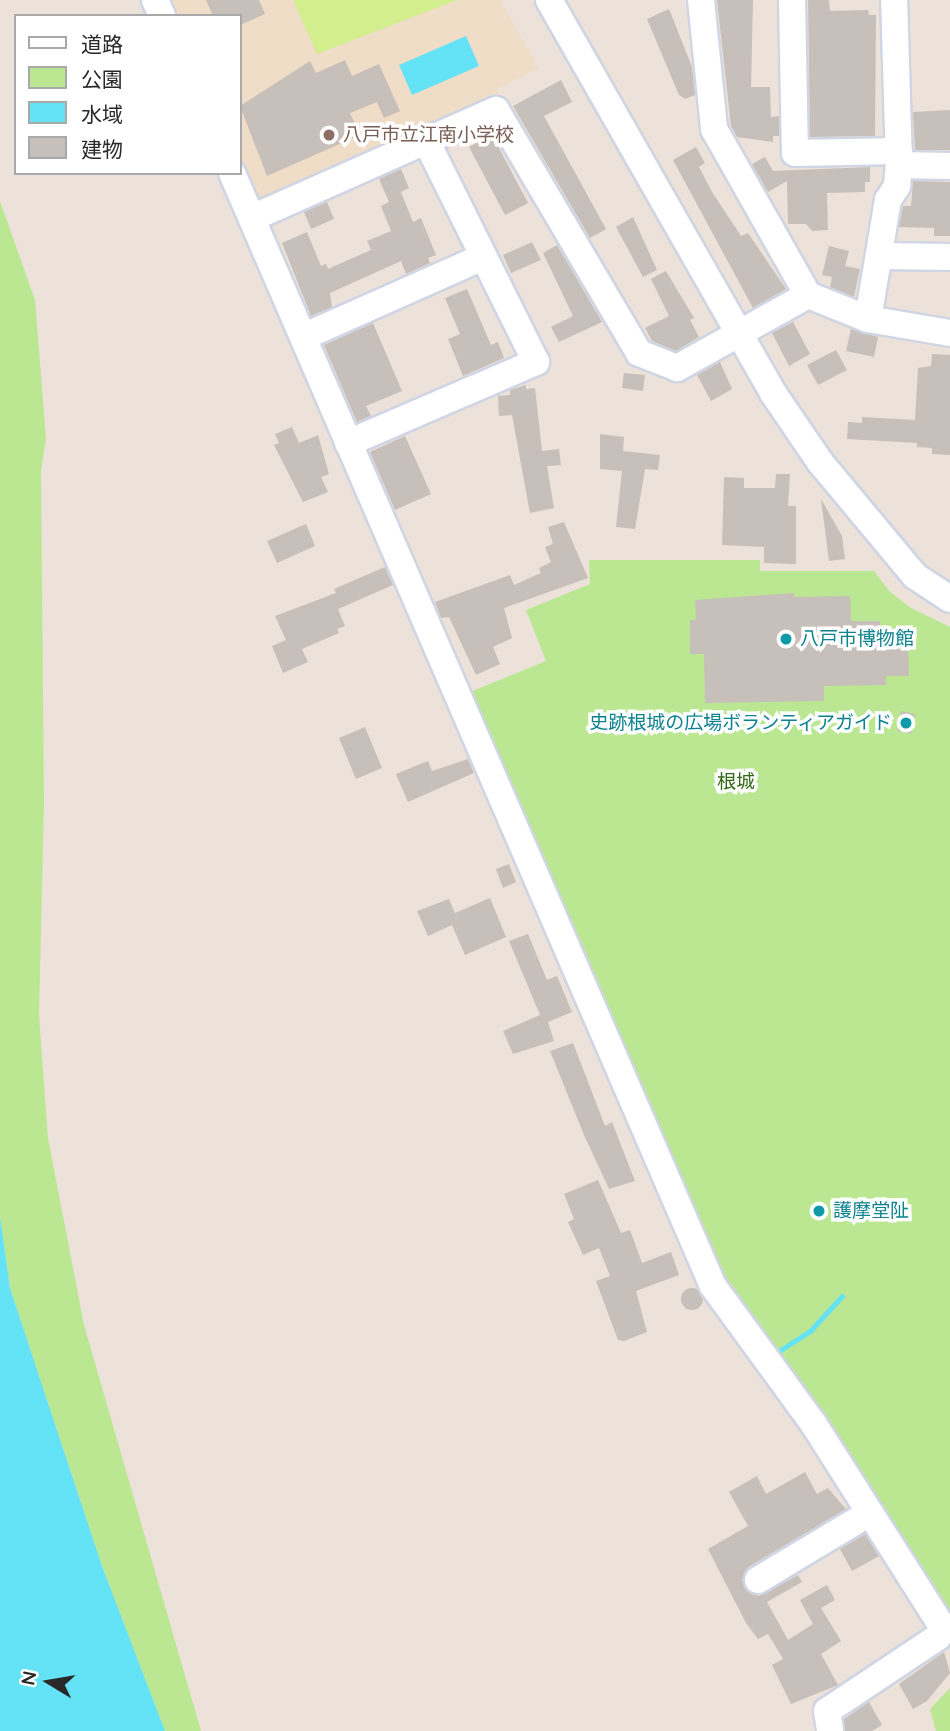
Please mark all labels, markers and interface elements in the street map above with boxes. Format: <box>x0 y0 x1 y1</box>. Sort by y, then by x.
legend <box>14 14 242 175</box>
text: 道路 <box>81 31 123 57</box>
text: 公園 <box>81 66 123 92</box>
text: 水域 <box>81 101 123 127</box>
place label: 八戸市立江南小学校 <box>343 124 514 146</box>
marker: 八戸市立江南小学校 <box>321 127 337 143</box>
text: 建物 <box>81 136 123 162</box>
place label: 八戸市博物館 <box>800 628 914 650</box>
marker: 八戸市博物館 <box>778 631 794 647</box>
place label: 史跡根城の広場ボランティアガイド <box>588 712 892 734</box>
marker: 史跡根城の広場ボランティアガイド <box>898 715 914 731</box>
park label: 根城 <box>717 771 755 793</box>
place label: 護摩堂阯 <box>833 1200 909 1222</box>
marker: 護摩堂阯 <box>811 1203 827 1219</box>
north arrow <box>14 1647 84 1717</box>
text: N <box>15 1669 41 1687</box>

